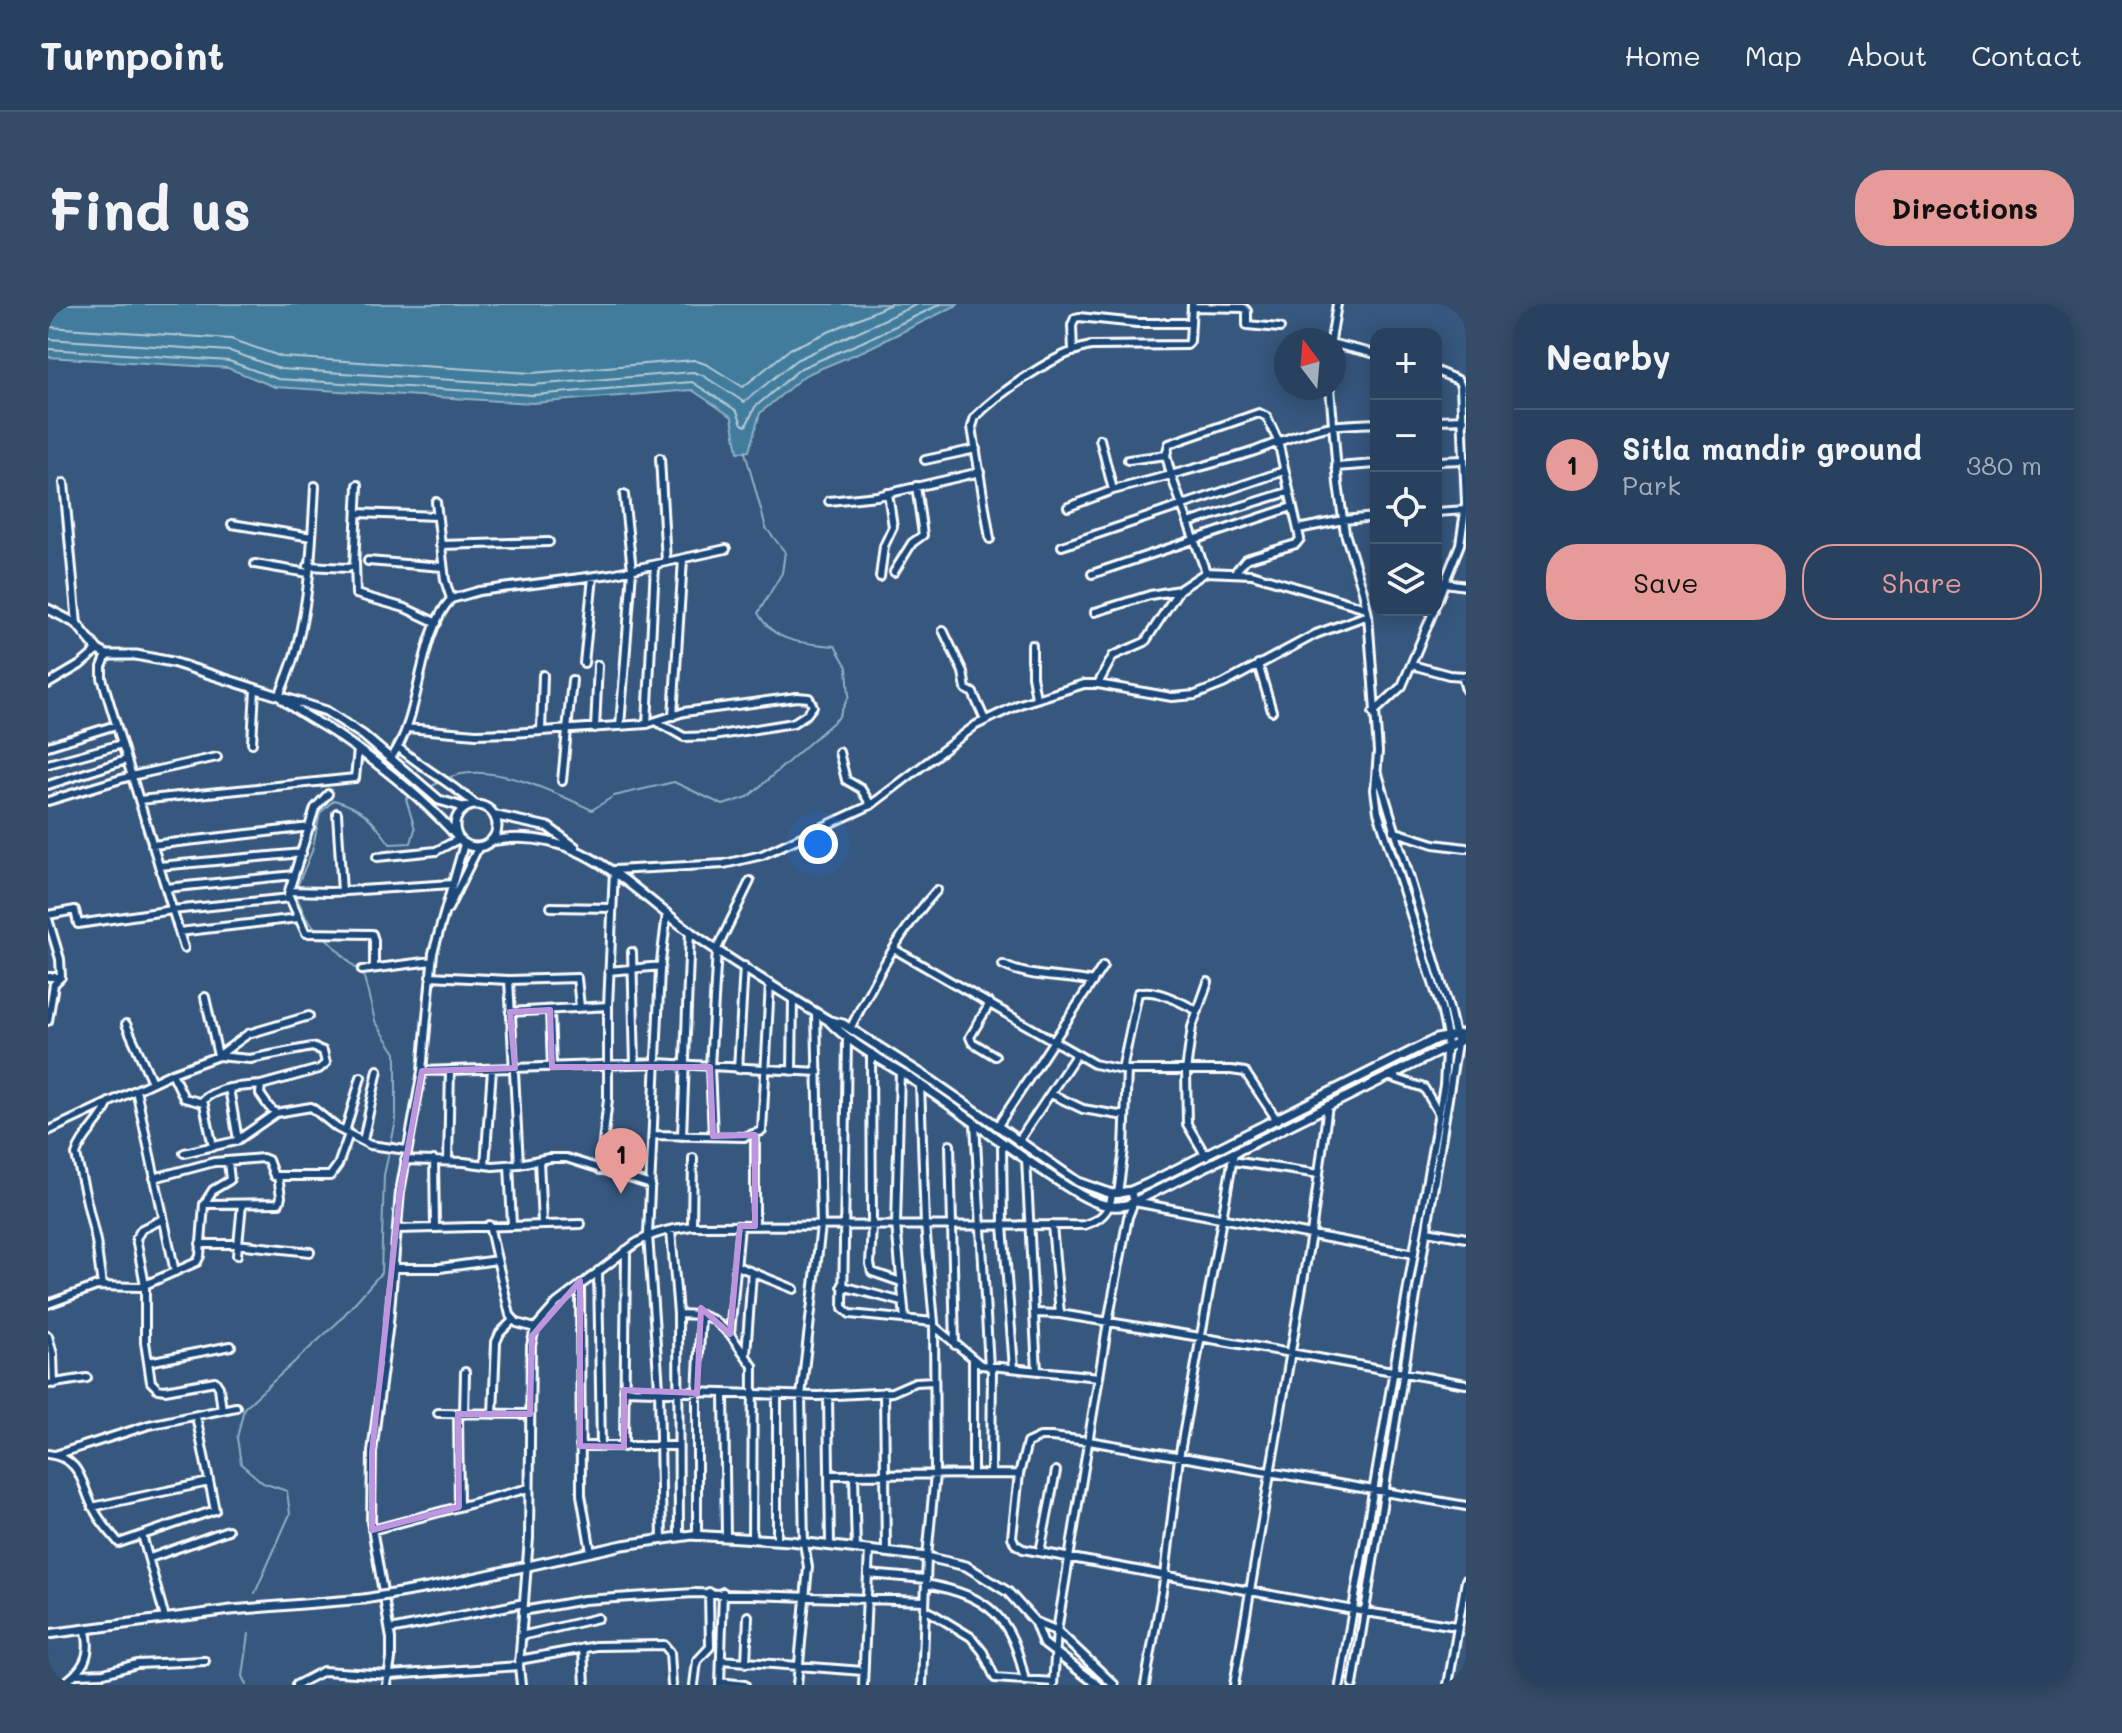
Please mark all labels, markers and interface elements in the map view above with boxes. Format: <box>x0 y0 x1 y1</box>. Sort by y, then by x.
text: Turnpoint <box>40 30 224 80</box>
text: Home <box>1625 37 1701 73</box>
text: Map <box>1745 37 1802 73</box>
text: About <box>1846 37 1927 73</box>
text: Contact <box>1971 37 2082 73</box>
button: Directions <box>1855 170 2074 246</box>
text: Find us <box>48 172 251 245</box>
north arrow <box>1274 328 1346 400</box>
map controls <box>1370 328 1442 616</box>
button: + <box>1370 328 1442 400</box>
text: Nearby <box>1546 334 1671 379</box>
button: − <box>1370 400 1442 472</box>
text: Sitla mandir ground <box>1622 428 1922 468</box>
text: 1 <box>1566 448 1578 482</box>
text: 380 m <box>1966 448 2042 482</box>
text: Park <box>1622 468 1681 502</box>
button: locate <box>1370 472 1442 544</box>
button: layers <box>1370 544 1442 616</box>
button: Save <box>1546 544 1786 620</box>
button: Share <box>1802 544 2042 620</box>
your location <box>798 824 838 864</box>
pin: 1 <box>595 1128 647 1194</box>

